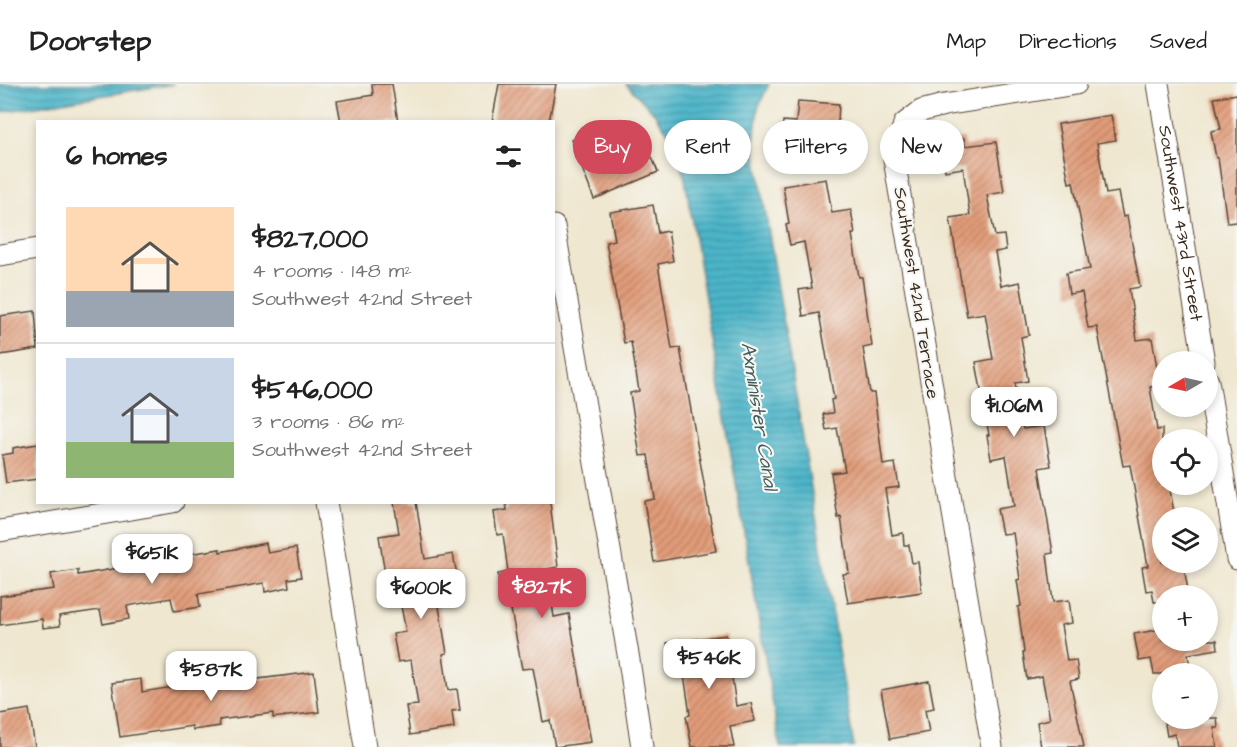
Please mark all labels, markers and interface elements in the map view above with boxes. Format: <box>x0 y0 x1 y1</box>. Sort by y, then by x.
text: Doorstep <box>30 22 151 61</box>
text: Map <box>946 27 986 56</box>
text: Directions <box>1019 27 1117 56</box>
text: Saved <box>1150 27 1207 56</box>
chip: Buy <box>573 120 652 174</box>
chip: Rent <box>664 120 751 174</box>
chip: Filters <box>763 120 868 174</box>
chip: New <box>880 120 964 174</box>
street label: Southwest 43rd Street <box>1152 123 1209 324</box>
text: 6 homes <box>66 138 168 174</box>
icon: filters <box>492 140 525 173</box>
street label: Southwest 42nd Terrace <box>887 185 946 401</box>
text: $827,000 <box>252 221 368 257</box>
icon: home <box>114 231 186 303</box>
text: 4 rooms · 148 m² <box>252 257 412 285</box>
text: Southwest 42nd Street <box>252 285 472 313</box>
water label: Axminister Canal <box>733 340 785 495</box>
north arrow <box>1152 351 1218 417</box>
map controls <box>1152 351 1218 729</box>
text: $546,000 <box>252 372 373 408</box>
icon: home <box>114 382 186 454</box>
pin: $1.06M <box>965 387 1063 438</box>
text: $1.06M <box>985 392 1043 420</box>
text: 3 rooms · 86 m² <box>252 408 405 436</box>
button: locate <box>1152 429 1218 495</box>
text: Southwest 42nd Street <box>252 436 472 464</box>
button: layers <box>1152 507 1218 573</box>
pin: $651K <box>110 534 194 585</box>
text: $651K <box>126 539 178 567</box>
pin: $827K <box>500 568 584 619</box>
pin: $600K <box>379 569 463 620</box>
text: $827K <box>512 573 572 601</box>
text: $600K <box>390 574 452 602</box>
button: + <box>1152 585 1218 651</box>
pin: $546K <box>667 639 751 690</box>
text: $546K <box>677 644 741 672</box>
pin: $587K <box>169 651 253 702</box>
text: $587K <box>180 656 242 684</box>
button: − <box>1152 663 1218 729</box>

